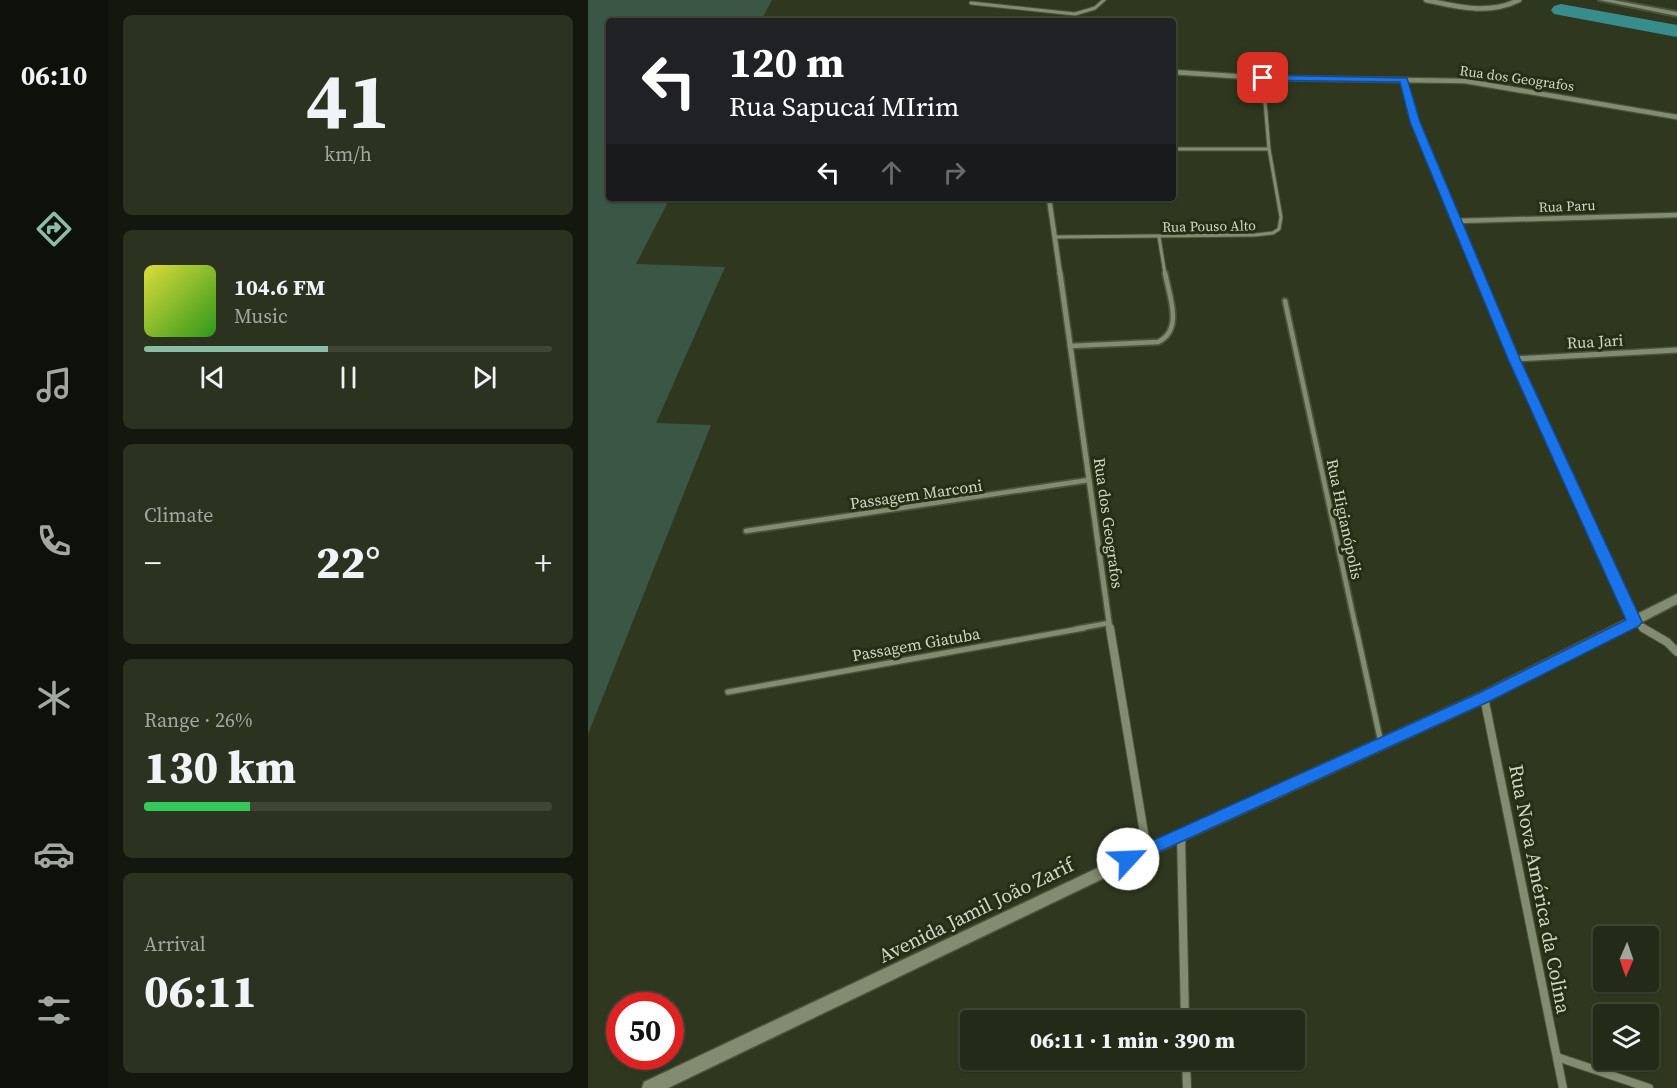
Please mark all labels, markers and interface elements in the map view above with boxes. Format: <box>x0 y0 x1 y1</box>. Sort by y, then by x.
text: 120 m <box>729 33 844 91</box>
icon: left <box>630 42 708 120</box>
text: 41 <box>306 47 390 154</box>
pin <box>1237 52 1288 103</box>
text: 06:10 <box>21 57 87 94</box>
street label: Rua dos Geografos <box>1458 60 1576 96</box>
icon: arrive <box>1246 61 1279 94</box>
text: Rua Sapucaí MIrim <box>729 88 959 125</box>
text: km/h <box>324 140 372 168</box>
icon: left <box>812 156 845 189</box>
icon: ahead <box>875 156 908 189</box>
icon: right <box>938 156 971 189</box>
street label: Rua Paru <box>1538 195 1596 217</box>
icon: directions <box>33 208 75 250</box>
street label: Rua Pouso Alto <box>1162 215 1256 237</box>
text: 104.6 FM <box>234 272 325 302</box>
text: Music <box>234 302 288 330</box>
street label: Rua Jari <box>1566 329 1624 353</box>
icon: previous <box>196 361 229 394</box>
icon: pause <box>332 361 365 394</box>
icon: next <box>468 361 501 394</box>
icon: music <box>33 364 75 406</box>
street label: Rua dos Geografos <box>1089 456 1129 590</box>
street label: Rua Higianópolis <box>1321 457 1369 581</box>
street label: Passagem Marconi <box>848 474 984 514</box>
text: Climate <box>144 501 213 529</box>
icon: phone <box>33 520 75 562</box>
text: 22° <box>316 531 380 593</box>
text: − <box>144 540 162 585</box>
text: + <box>534 540 552 585</box>
street label: Passagem Giatuba <box>850 622 983 666</box>
icon: climate <box>33 677 75 719</box>
text: Range · 26% <box>144 706 253 734</box>
text: 130 km <box>144 736 296 798</box>
street label: Rua Nova América da Colina <box>1502 762 1578 1017</box>
position arrow <box>1096 827 1160 891</box>
icon: car <box>33 833 75 875</box>
street label: Avenida Jamil João Zarif <box>874 850 1080 970</box>
north arrow <box>1593 926 1659 992</box>
map controls <box>1593 926 1659 1070</box>
text: Arrival <box>144 930 206 958</box>
text: 06:11 <box>144 960 257 1022</box>
icon: filters <box>33 989 75 1031</box>
speed limit sign: 50 <box>606 992 684 1070</box>
button: layers <box>1593 1004 1659 1070</box>
text: 06:11 · 1 min · 390 m <box>1030 1025 1235 1055</box>

